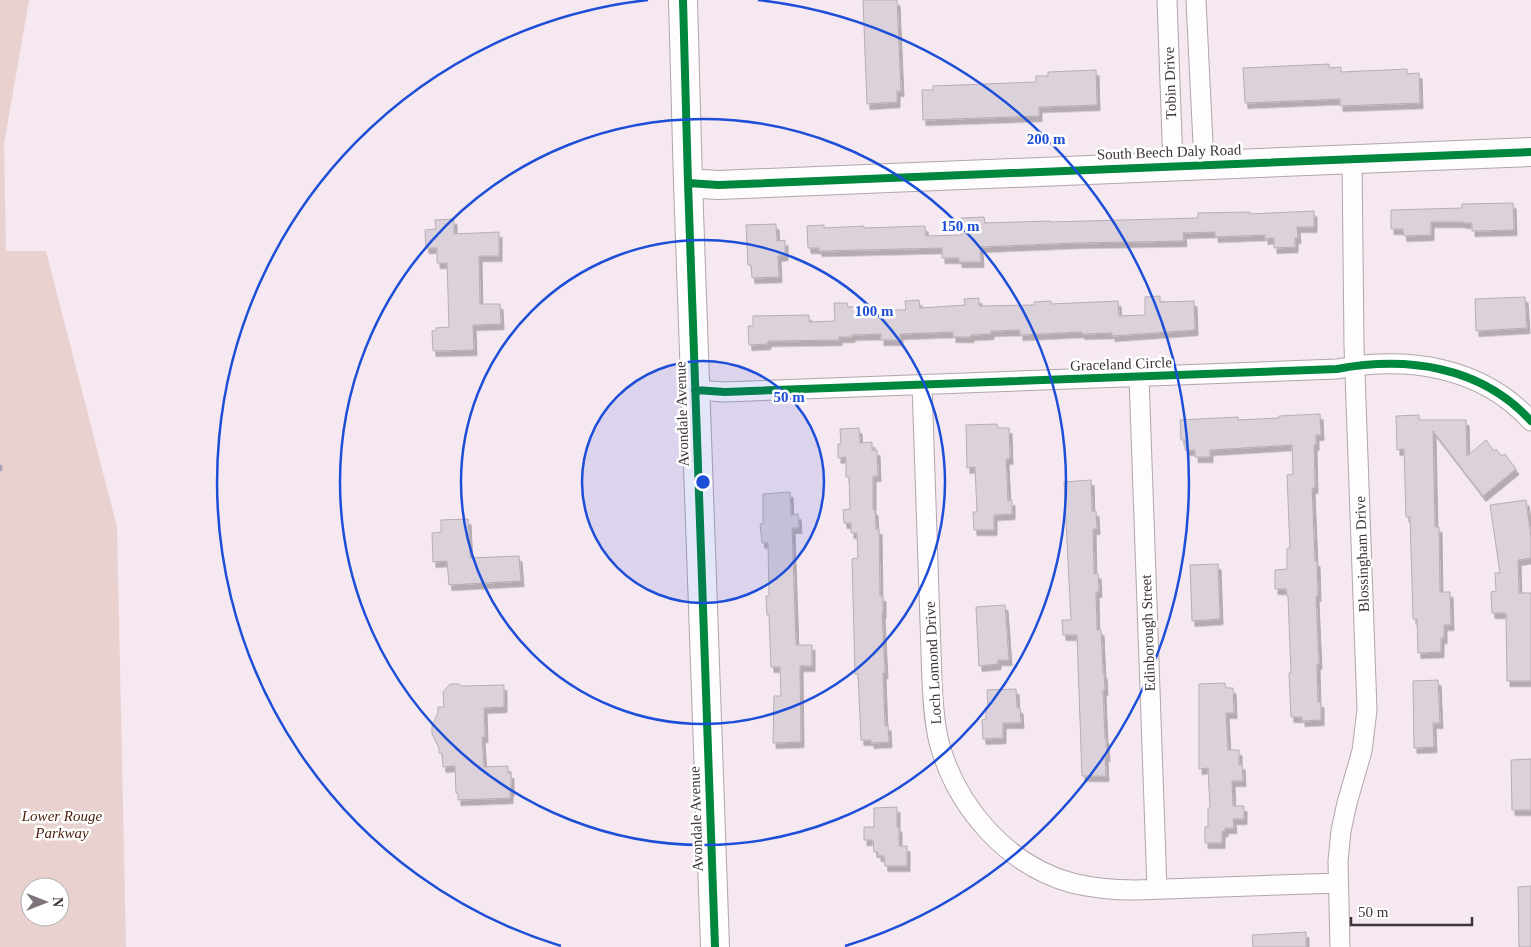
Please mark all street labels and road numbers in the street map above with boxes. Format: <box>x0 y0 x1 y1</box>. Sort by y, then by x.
street label: Tobin Drive <box>1161 46 1179 120</box>
street label: South Beech Daly Road <box>1096 141 1242 163</box>
street label: Graceland Circle <box>1070 354 1173 374</box>
street label: Avondale Avenue <box>672 361 692 467</box>
street label: Blossingham Drive <box>1352 495 1372 612</box>
street label: Edinborough Street <box>1138 573 1158 692</box>
street label: Loch Lomond Drive <box>922 601 944 725</box>
street label: Avondale Avenue <box>686 766 706 872</box>

